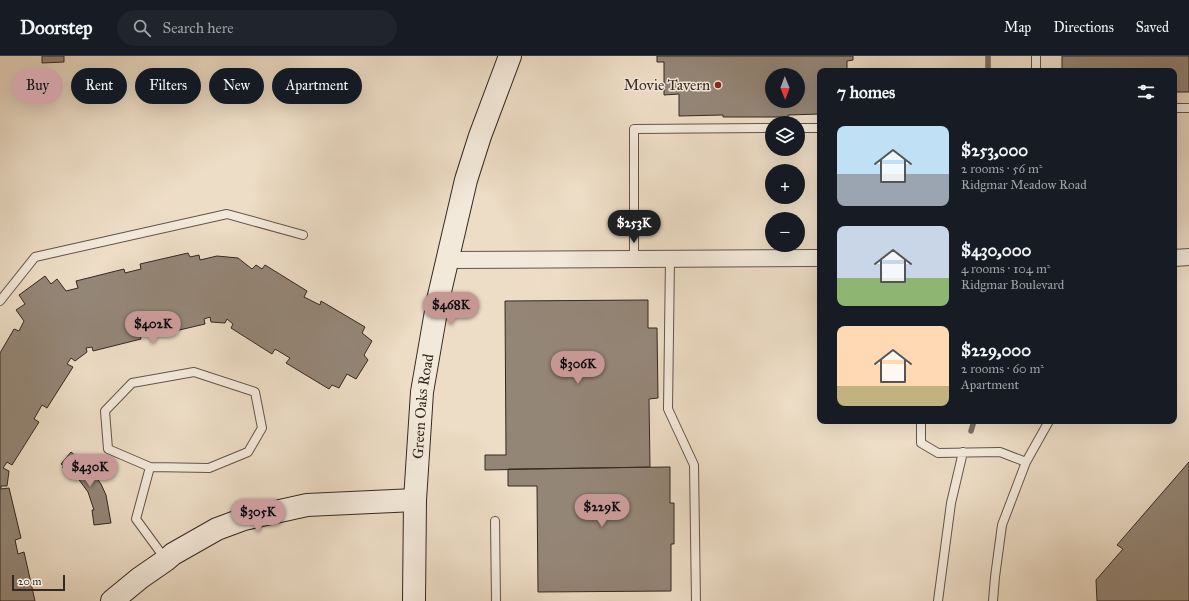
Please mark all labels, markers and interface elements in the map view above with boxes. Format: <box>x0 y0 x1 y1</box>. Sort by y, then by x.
search box <box>117 10 397 46</box>
text: Doorstep <box>20 16 93 39</box>
icon: search <box>131 17 153 39</box>
text: Search here <box>163 19 234 37</box>
text: Map <box>1004 19 1031 36</box>
text: Directions <box>1053 19 1114 36</box>
text: Saved <box>1136 19 1169 36</box>
chip: Buy <box>12 68 63 104</box>
chip: Rent <box>71 68 127 104</box>
chip: Filters <box>135 68 201 104</box>
chip: New <box>209 68 264 104</box>
chip: Apartment <box>272 68 362 104</box>
north arrow <box>765 68 805 108</box>
map controls <box>765 68 805 252</box>
place label: Movie Tavern <box>624 76 710 94</box>
marker: Movie Tavern <box>713 80 723 90</box>
icon: filters <box>1135 81 1157 103</box>
text: 7 homes <box>837 82 895 103</box>
button: layers <box>765 116 805 156</box>
text: $253,000 <box>961 140 1028 161</box>
icon: home <box>869 142 917 190</box>
text: 2 rooms · 56 m² <box>961 161 1043 177</box>
button: + <box>765 164 805 204</box>
text: Ridgmar Meadow Road <box>961 177 1087 193</box>
pin: $253K <box>606 210 662 244</box>
button: − <box>765 212 805 252</box>
text: $253K <box>617 215 651 231</box>
text: $430,000 <box>961 240 1031 261</box>
icon: home <box>869 242 917 290</box>
text: 4 rooms · 104 m² <box>961 261 1051 277</box>
text: Ridgmar Boulevard <box>961 277 1064 293</box>
pin: $468K <box>423 292 479 326</box>
text: $468K <box>432 297 470 313</box>
pin: $402K <box>125 311 181 345</box>
text: $402K <box>134 316 172 332</box>
text: $229,000 <box>961 340 1031 361</box>
icon: home <box>869 342 917 390</box>
pin: $306K <box>550 351 606 385</box>
street label: Green Oaks Road <box>409 352 438 460</box>
text: $306K <box>560 356 596 372</box>
text: 2 rooms · 60 m² <box>961 361 1044 377</box>
text: Apartment <box>961 377 1019 393</box>
pin: $430K <box>62 454 118 488</box>
text: $430K <box>71 459 109 475</box>
pin: $229K <box>574 494 630 528</box>
pin: $305K <box>230 499 286 533</box>
text: $229K <box>584 499 620 515</box>
text: $305K <box>240 504 276 520</box>
scale bar <box>12 573 65 592</box>
text: 20 m <box>18 575 41 588</box>

